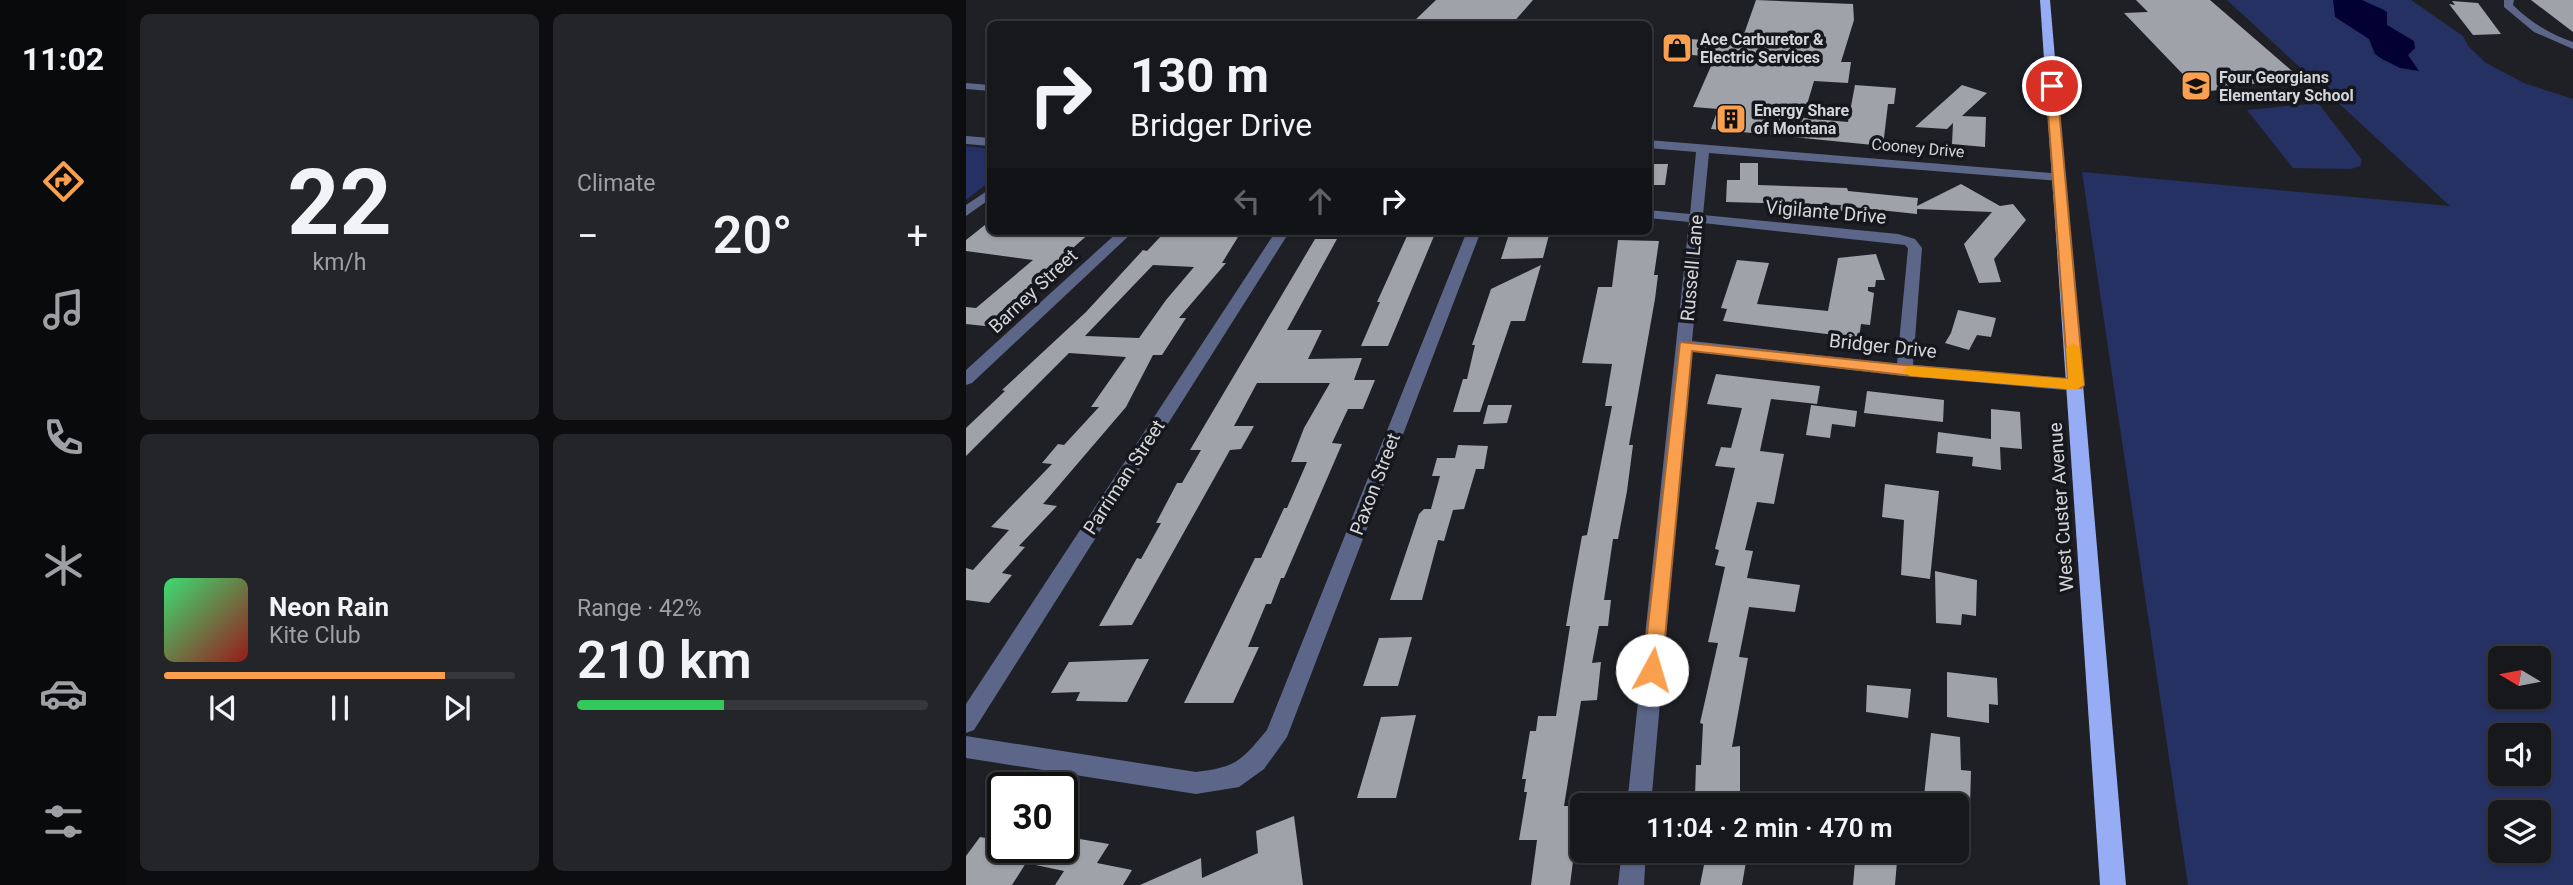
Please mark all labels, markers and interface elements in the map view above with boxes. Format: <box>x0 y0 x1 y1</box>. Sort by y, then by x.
place label: Ace Carburetor & Electric Services <box>1700 30 1824 67</box>
shop icon: Ace Carburetor & Electric Services <box>1660 31 1694 65</box>
text: 11:02 <box>22 40 104 78</box>
text: 130 m <box>1130 47 1269 104</box>
icon: right <box>1015 49 1106 140</box>
pin <box>2022 56 2082 116</box>
icon: arrive <box>2033 67 2071 105</box>
place label: Four Georgians Elementary School <box>2219 68 2354 105</box>
school or university icon: Four Georgians Elementary School <box>2179 69 2213 103</box>
place label: Energy Share of Montana <box>1754 101 1850 138</box>
building icon: Energy Share of Montana <box>1714 102 1748 136</box>
text: Bridger Drive <box>1130 106 1312 144</box>
street label: Cooney Drive <box>1871 134 1965 162</box>
text: 22 <box>287 150 392 256</box>
icon: directions <box>39 157 88 206</box>
text: Climate <box>577 170 656 197</box>
icon: left <box>1228 182 1266 220</box>
icon: ahead <box>1301 182 1339 220</box>
icon: right <box>1374 182 1412 220</box>
street label: Vigilante Drive <box>1765 195 1887 229</box>
text: 20° <box>713 205 792 266</box>
text: − <box>577 214 599 258</box>
text: + <box>906 214 928 258</box>
street label: Russell Lane <box>1676 214 1708 322</box>
street label: Barney Street <box>984 244 1082 338</box>
text: km/h <box>313 249 367 276</box>
icon: music <box>39 285 88 334</box>
street label: Bridger Drive <box>1828 329 1938 363</box>
icon: phone <box>39 413 88 462</box>
street label: Parriman Street <box>1078 415 1170 539</box>
street label: West Custer Avenue <box>2044 422 2078 592</box>
street label: Paxon Street <box>1345 430 1405 538</box>
icon: climate <box>39 541 88 590</box>
text: Neon Rain <box>269 592 389 622</box>
text: Range · 42% <box>577 595 702 622</box>
text: Kite Club <box>269 622 361 649</box>
text: 210 km <box>577 630 752 691</box>
position arrow <box>1615 633 1689 707</box>
north arrow <box>2488 646 2552 709</box>
map controls <box>2488 646 2551 863</box>
icon: car <box>39 669 88 718</box>
icon: previous <box>204 689 242 727</box>
icon: pause <box>321 689 359 727</box>
icon: next <box>438 689 476 727</box>
button: sound <box>2488 723 2551 786</box>
speed limit sign: 30 <box>987 772 1078 863</box>
icon: filters <box>39 797 88 846</box>
button: layers <box>2488 800 2551 863</box>
text: 11:04 · 2 min · 470 m <box>1646 813 1893 843</box>

